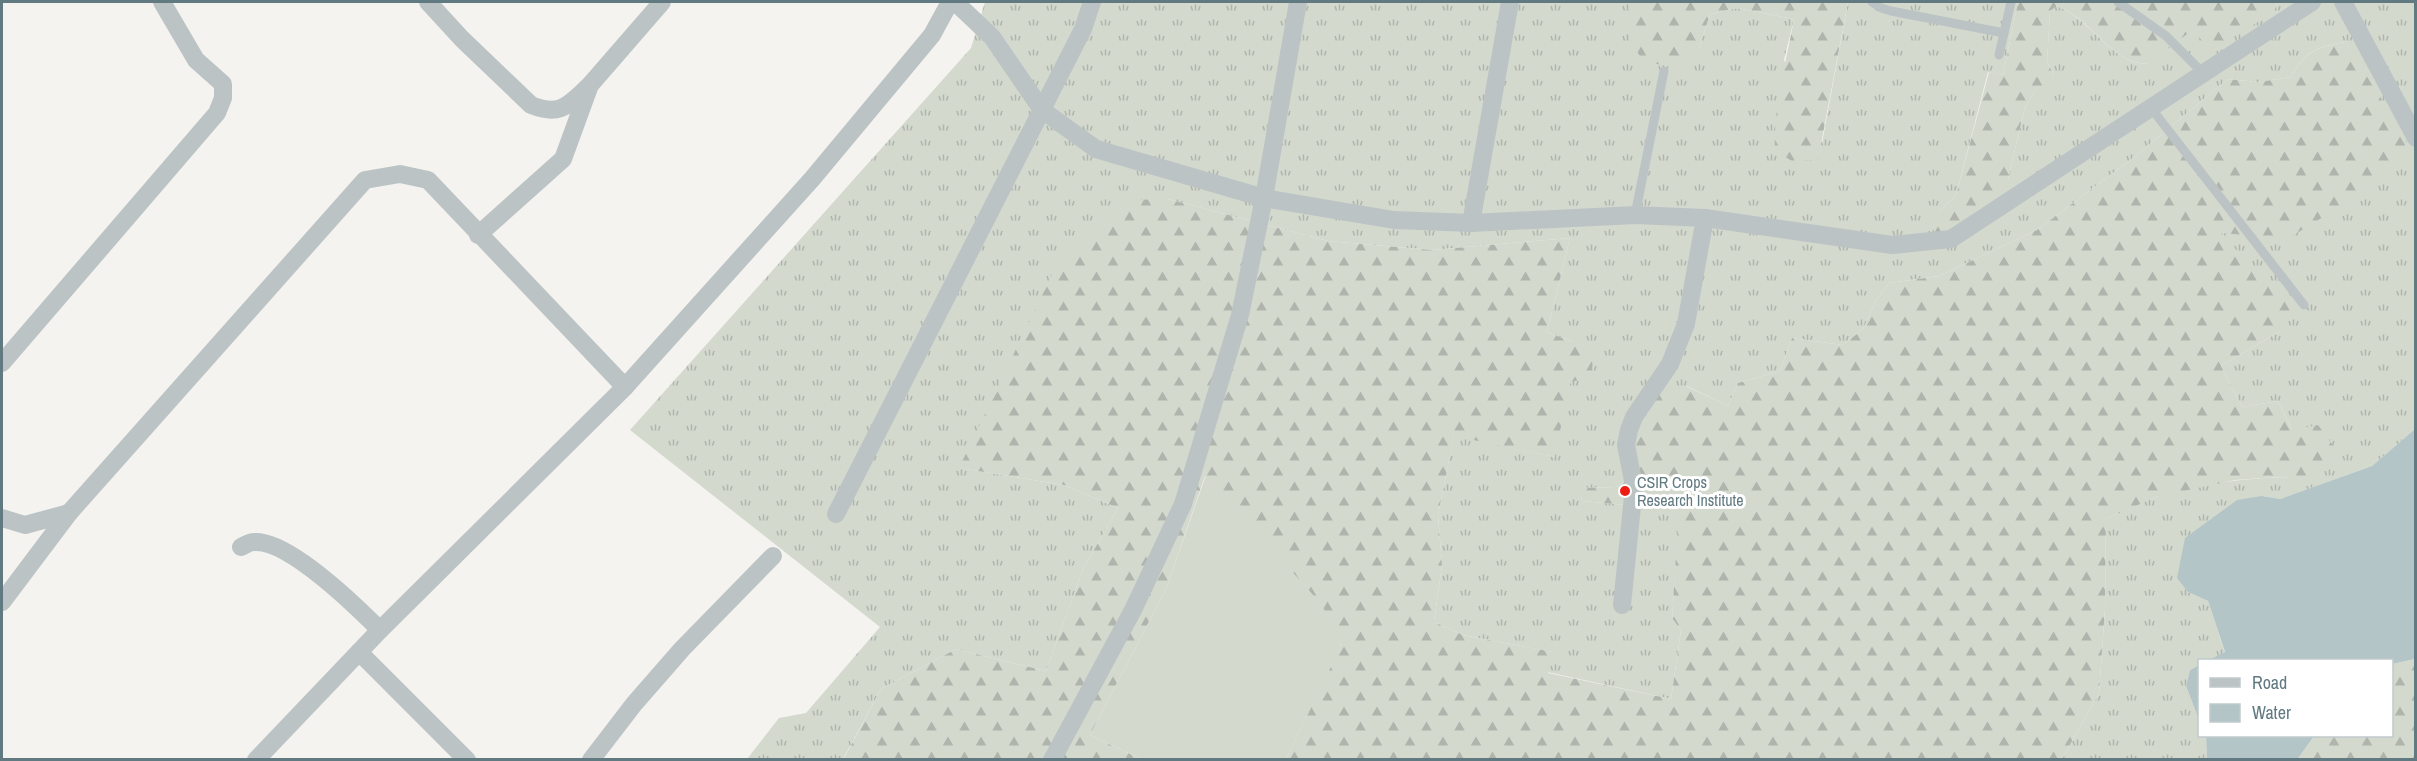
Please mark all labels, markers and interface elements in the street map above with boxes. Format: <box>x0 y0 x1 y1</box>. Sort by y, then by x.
place label: CSIR Crops Research Institute <box>1637 471 1743 511</box>
marker: CSIR Crops Research Institute <box>1618 484 1632 498</box>
legend <box>2198 659 2393 737</box>
text: Road <box>2252 670 2287 695</box>
text: Water <box>2252 700 2291 725</box>

